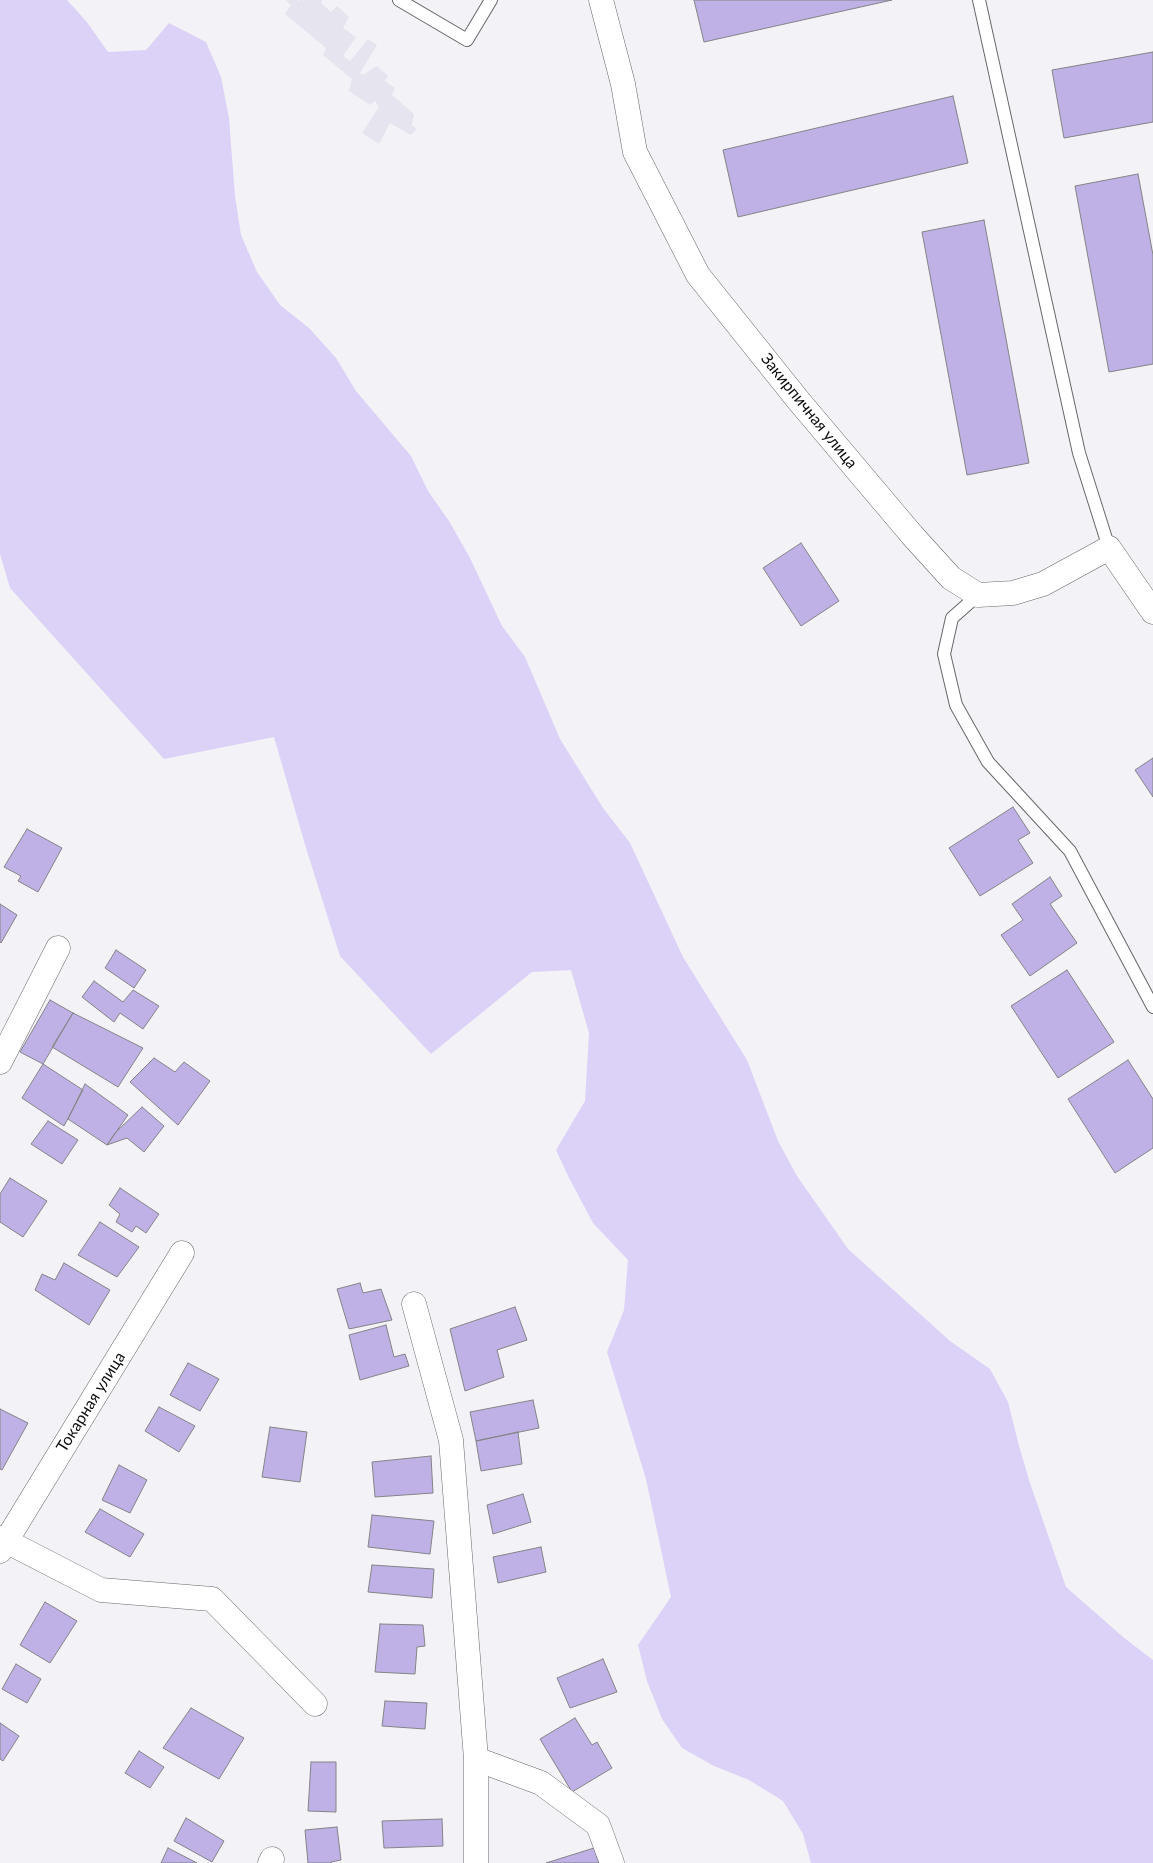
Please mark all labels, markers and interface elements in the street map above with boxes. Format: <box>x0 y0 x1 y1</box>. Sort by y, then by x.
street label: Закирпичная улица <box>757 350 861 472</box>
street label: Токарная улица <box>53 1348 129 1456</box>

